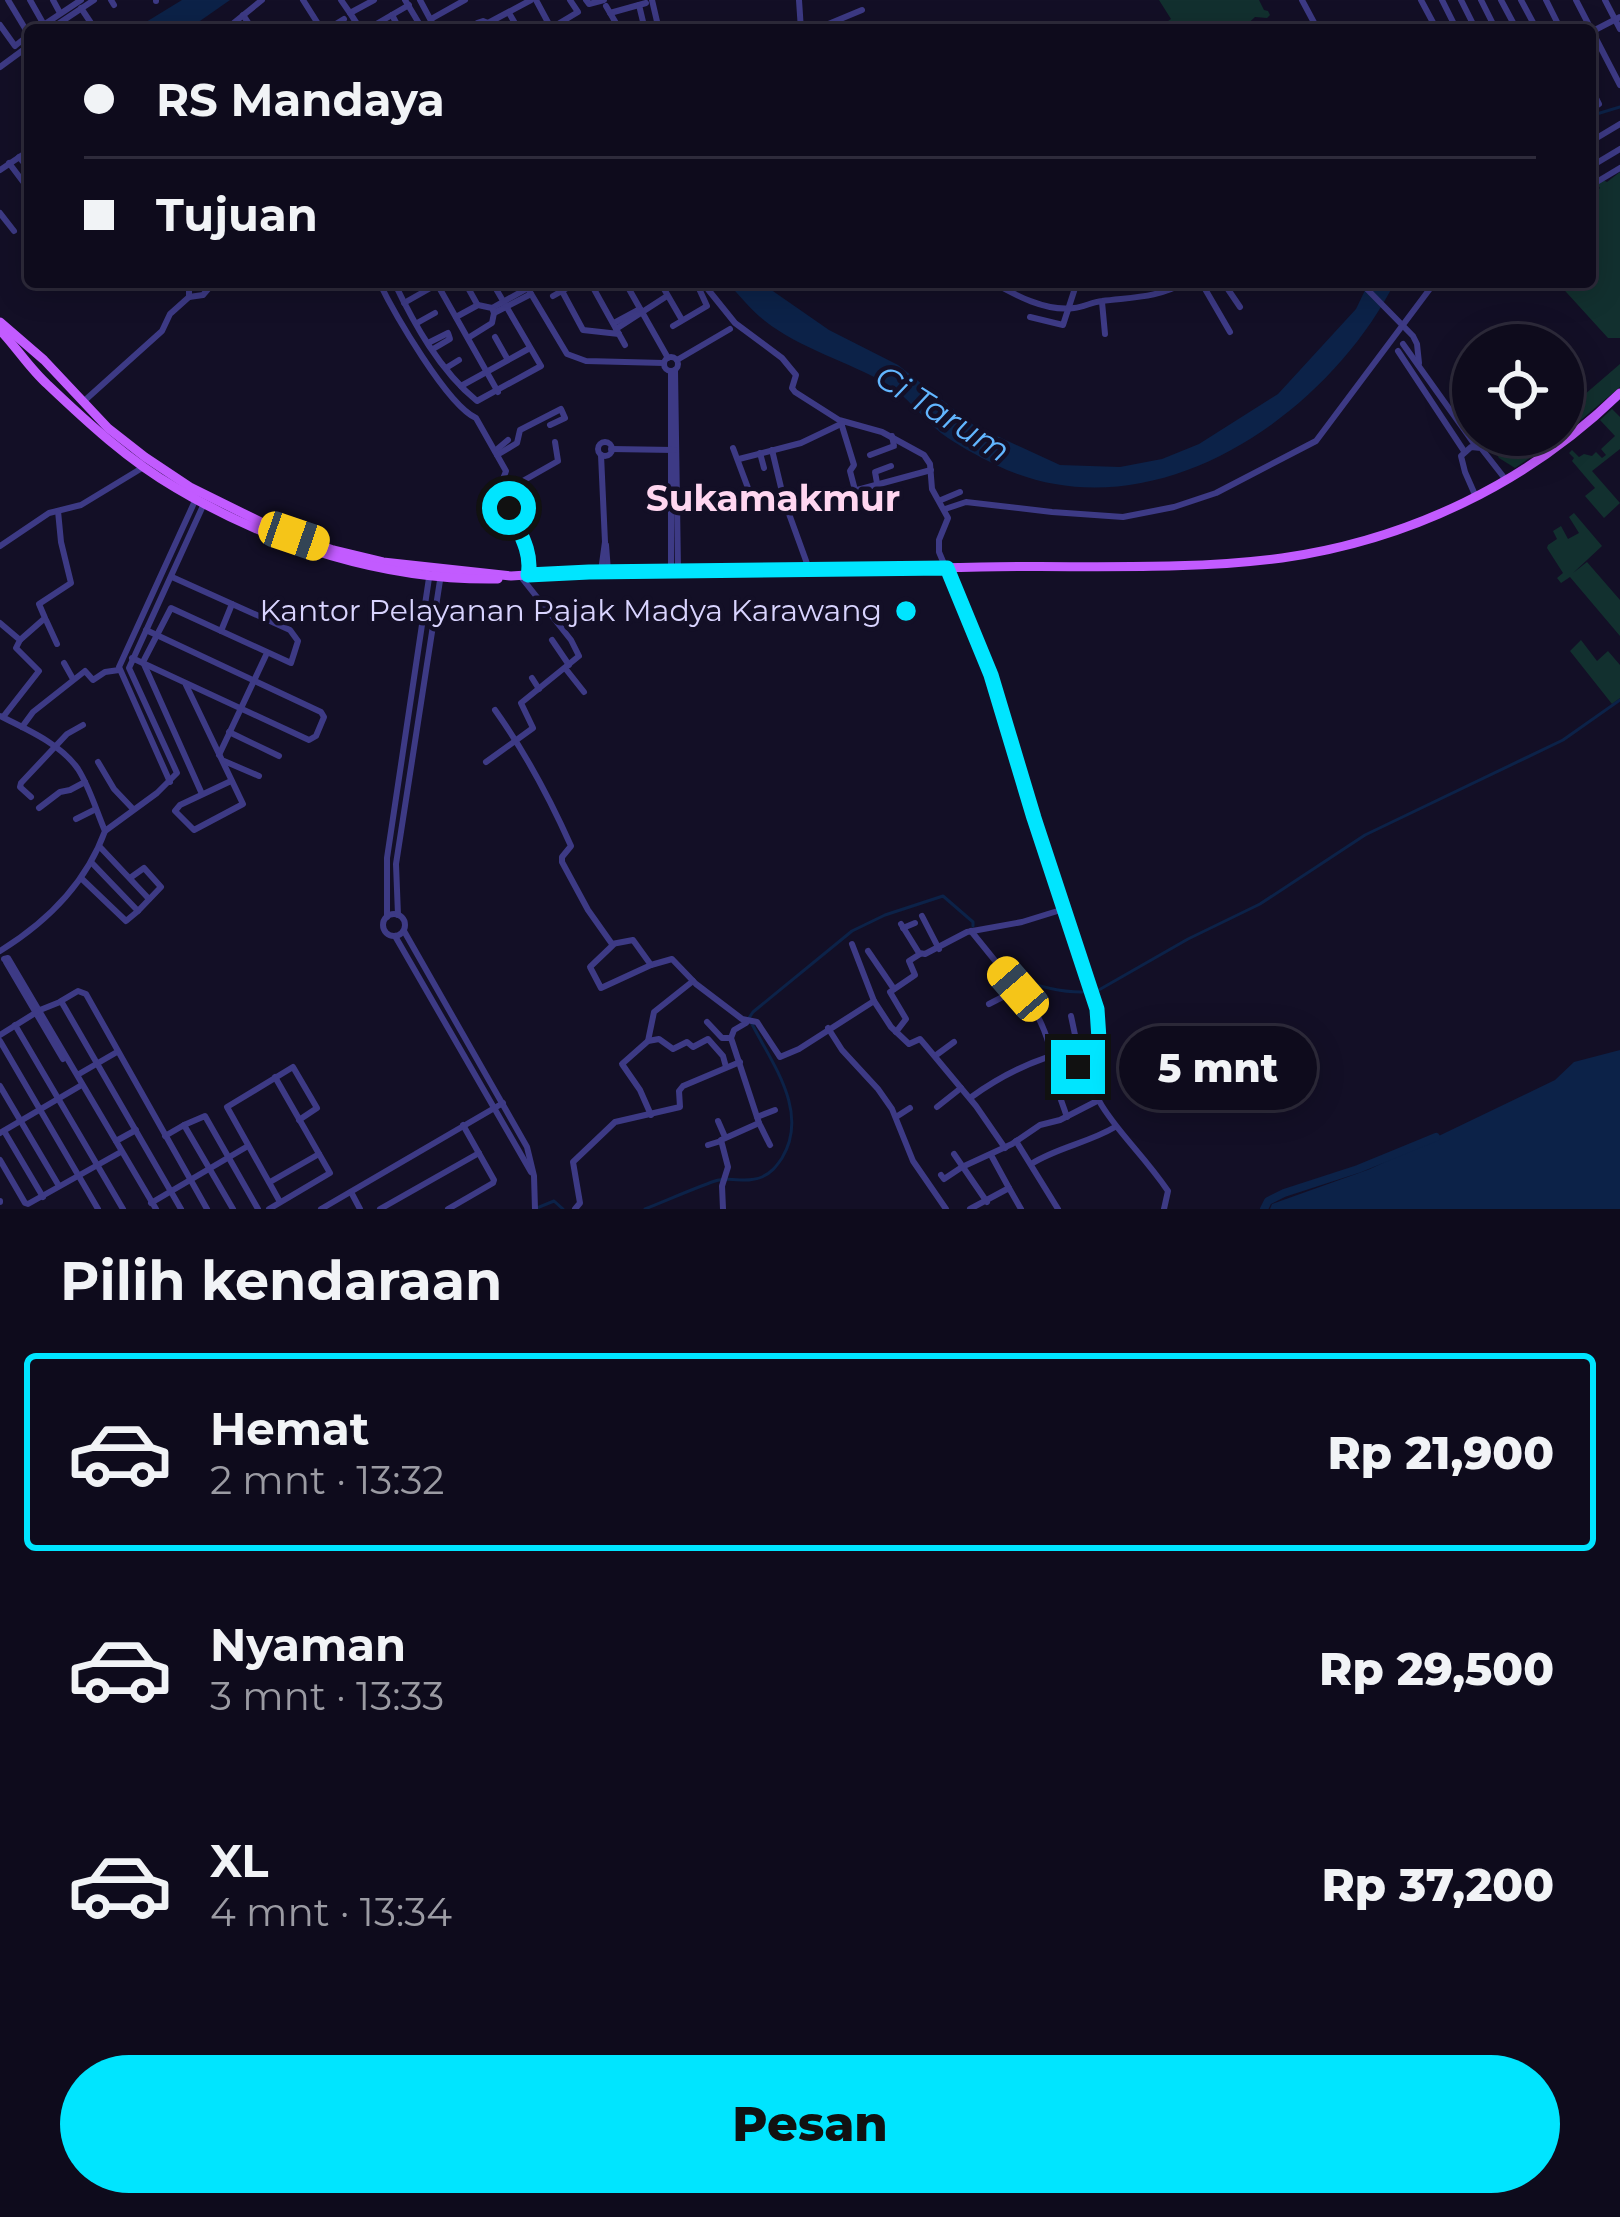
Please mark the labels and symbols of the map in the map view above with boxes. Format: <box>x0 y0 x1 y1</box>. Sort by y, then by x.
water label: Ci Tarum <box>868 356 1018 470</box>
district label: Sukamakmur <box>646 476 900 520</box>
route start <box>482 481 536 535</box>
car <box>254 507 334 565</box>
place label: Kantor Pelayanan Pajak Madya Karawang <box>259 592 882 629</box>
marker: Kantor Pelayanan Pajak Madya Karawang <box>893 598 919 624</box>
car <box>981 950 1055 1028</box>
callout: 5 mnt <box>1120 1025 1318 1109</box>
route end <box>1051 1040 1105 1094</box>

